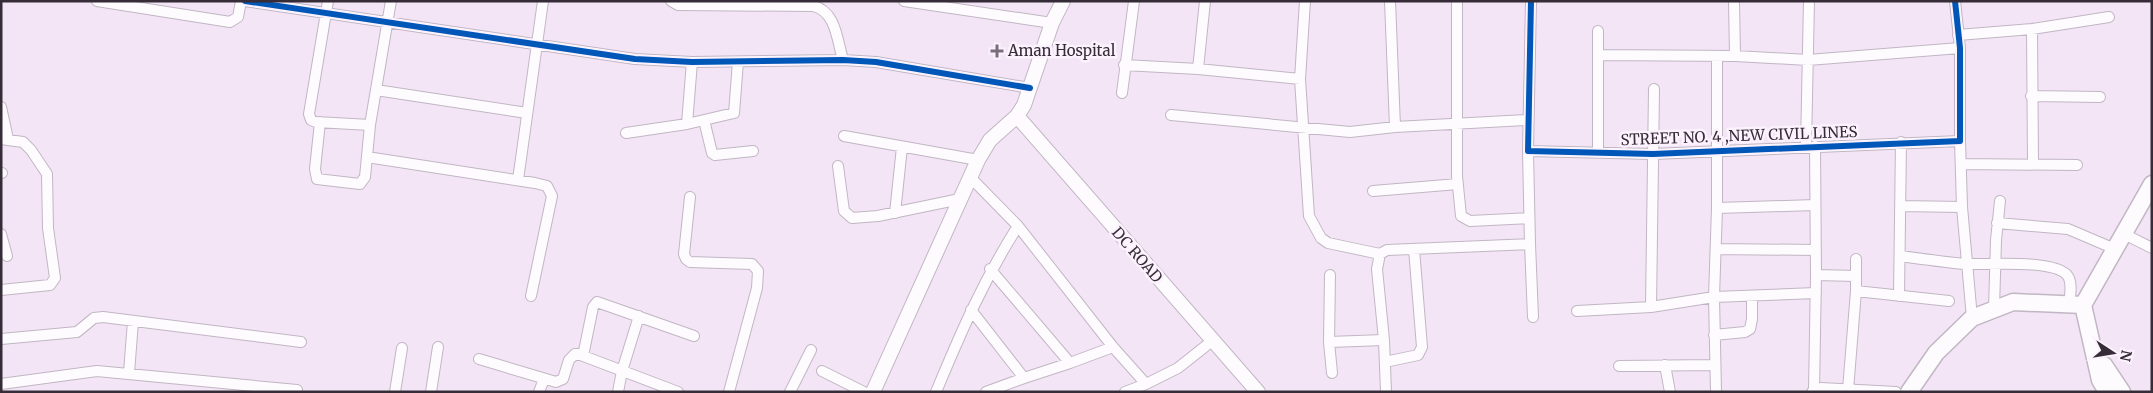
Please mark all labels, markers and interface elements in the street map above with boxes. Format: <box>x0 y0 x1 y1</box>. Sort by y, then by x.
place label: Aman Hospital <box>1007 41 1116 60</box>
marker: Aman Hospital <box>990 44 1004 58</box>
street label: STREET NO. 4 ,NEW CIVIL LINES <box>1620 122 1858 149</box>
street label: DC ROAD <box>1108 223 1167 286</box>
north arrow <box>2088 328 2138 378</box>
text: N <box>2116 348 2136 363</box>

